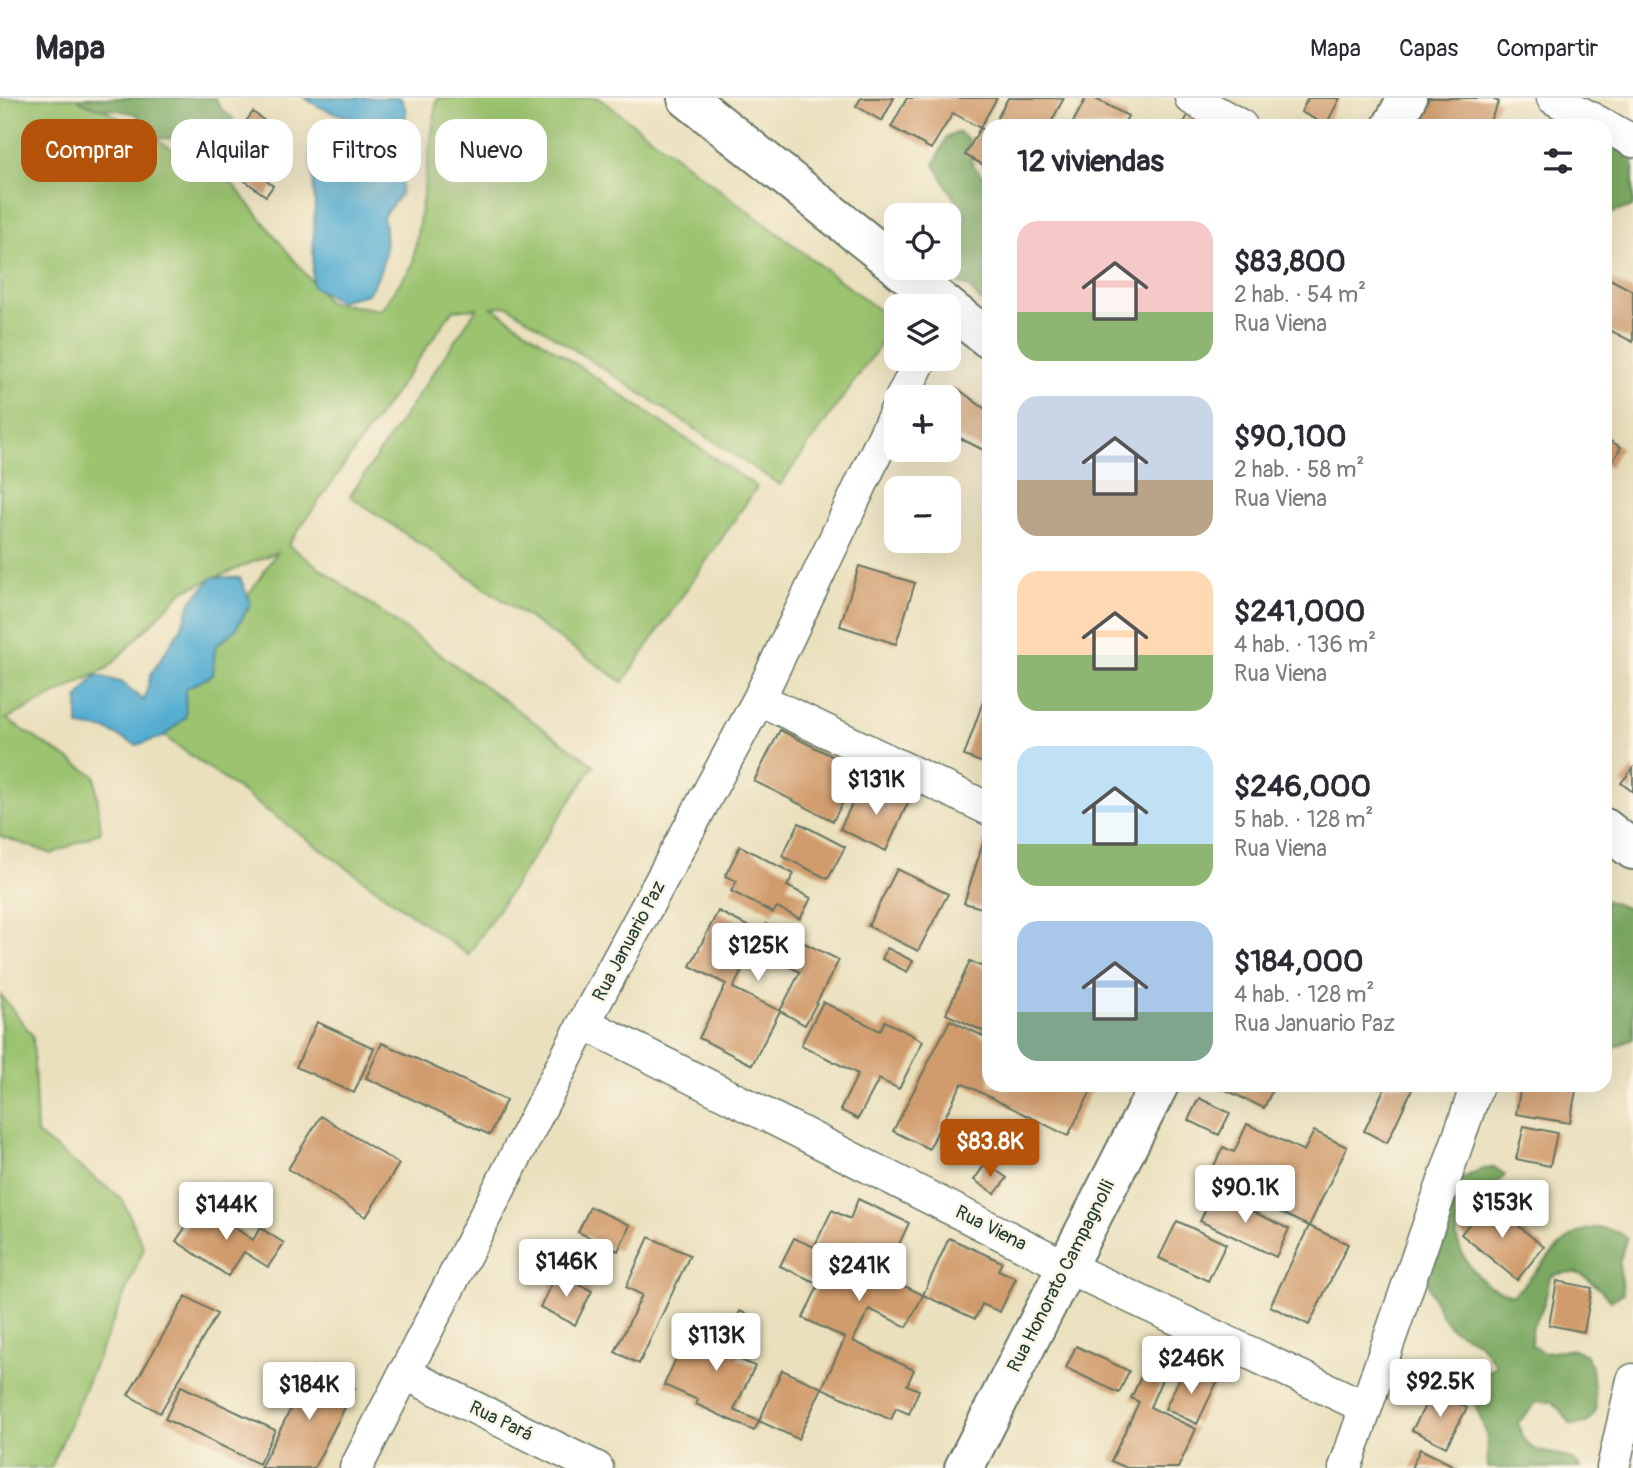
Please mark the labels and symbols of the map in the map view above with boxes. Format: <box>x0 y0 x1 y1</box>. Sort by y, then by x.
pin: $131K <box>827 758 925 817</box>
street label: Rua Januario Paz <box>587 877 671 1005</box>
pin: $125K <box>709 924 807 983</box>
pin: $83.8K <box>933 1119 1047 1179</box>
pin: $90.1K <box>1188 1166 1302 1225</box>
street label: Rua Honorato Campagnolli <box>1002 1176 1120 1376</box>
pin: $153K <box>1453 1180 1551 1240</box>
pin: $144K <box>177 1182 275 1242</box>
street label: Rua Viena <box>951 1200 1031 1256</box>
pin: $146K <box>517 1240 615 1299</box>
pin: $241K <box>810 1244 908 1303</box>
pin: $113K <box>667 1314 765 1373</box>
pin: $246K <box>1142 1336 1240 1396</box>
pin: $92.5K <box>1383 1360 1497 1419</box>
pin: $184K <box>260 1362 358 1422</box>
street label: Rua Pará <box>465 1395 537 1447</box>

